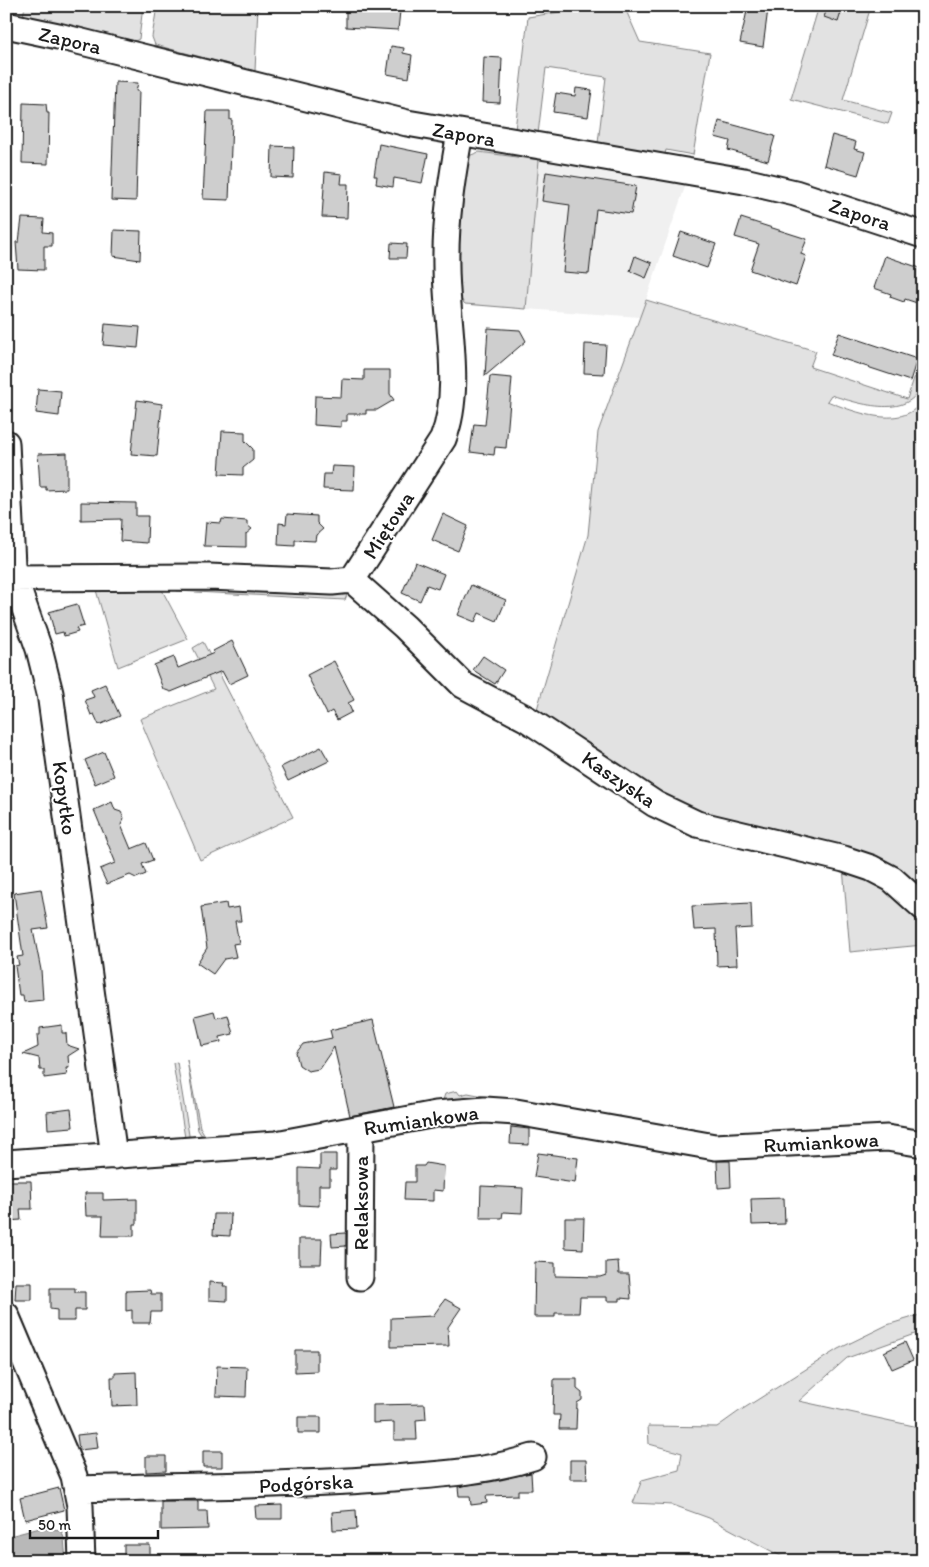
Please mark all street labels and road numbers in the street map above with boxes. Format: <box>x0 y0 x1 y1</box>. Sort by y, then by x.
street label: Zapora <box>36 21 104 59</box>
street label: Zapora <box>431 116 498 152</box>
street label: Zapora <box>826 192 894 236</box>
street label: Miętowa <box>357 486 419 564</box>
street label: Kaszyska <box>577 745 661 813</box>
street label: Kopytko <box>47 759 83 837</box>
street label: Rumiankowa <box>362 1100 480 1140</box>
street label: Rumiankowa <box>763 1126 879 1158</box>
street label: Relaksowa <box>348 1156 373 1250</box>
street label: Podgórska <box>258 1468 354 1498</box>

